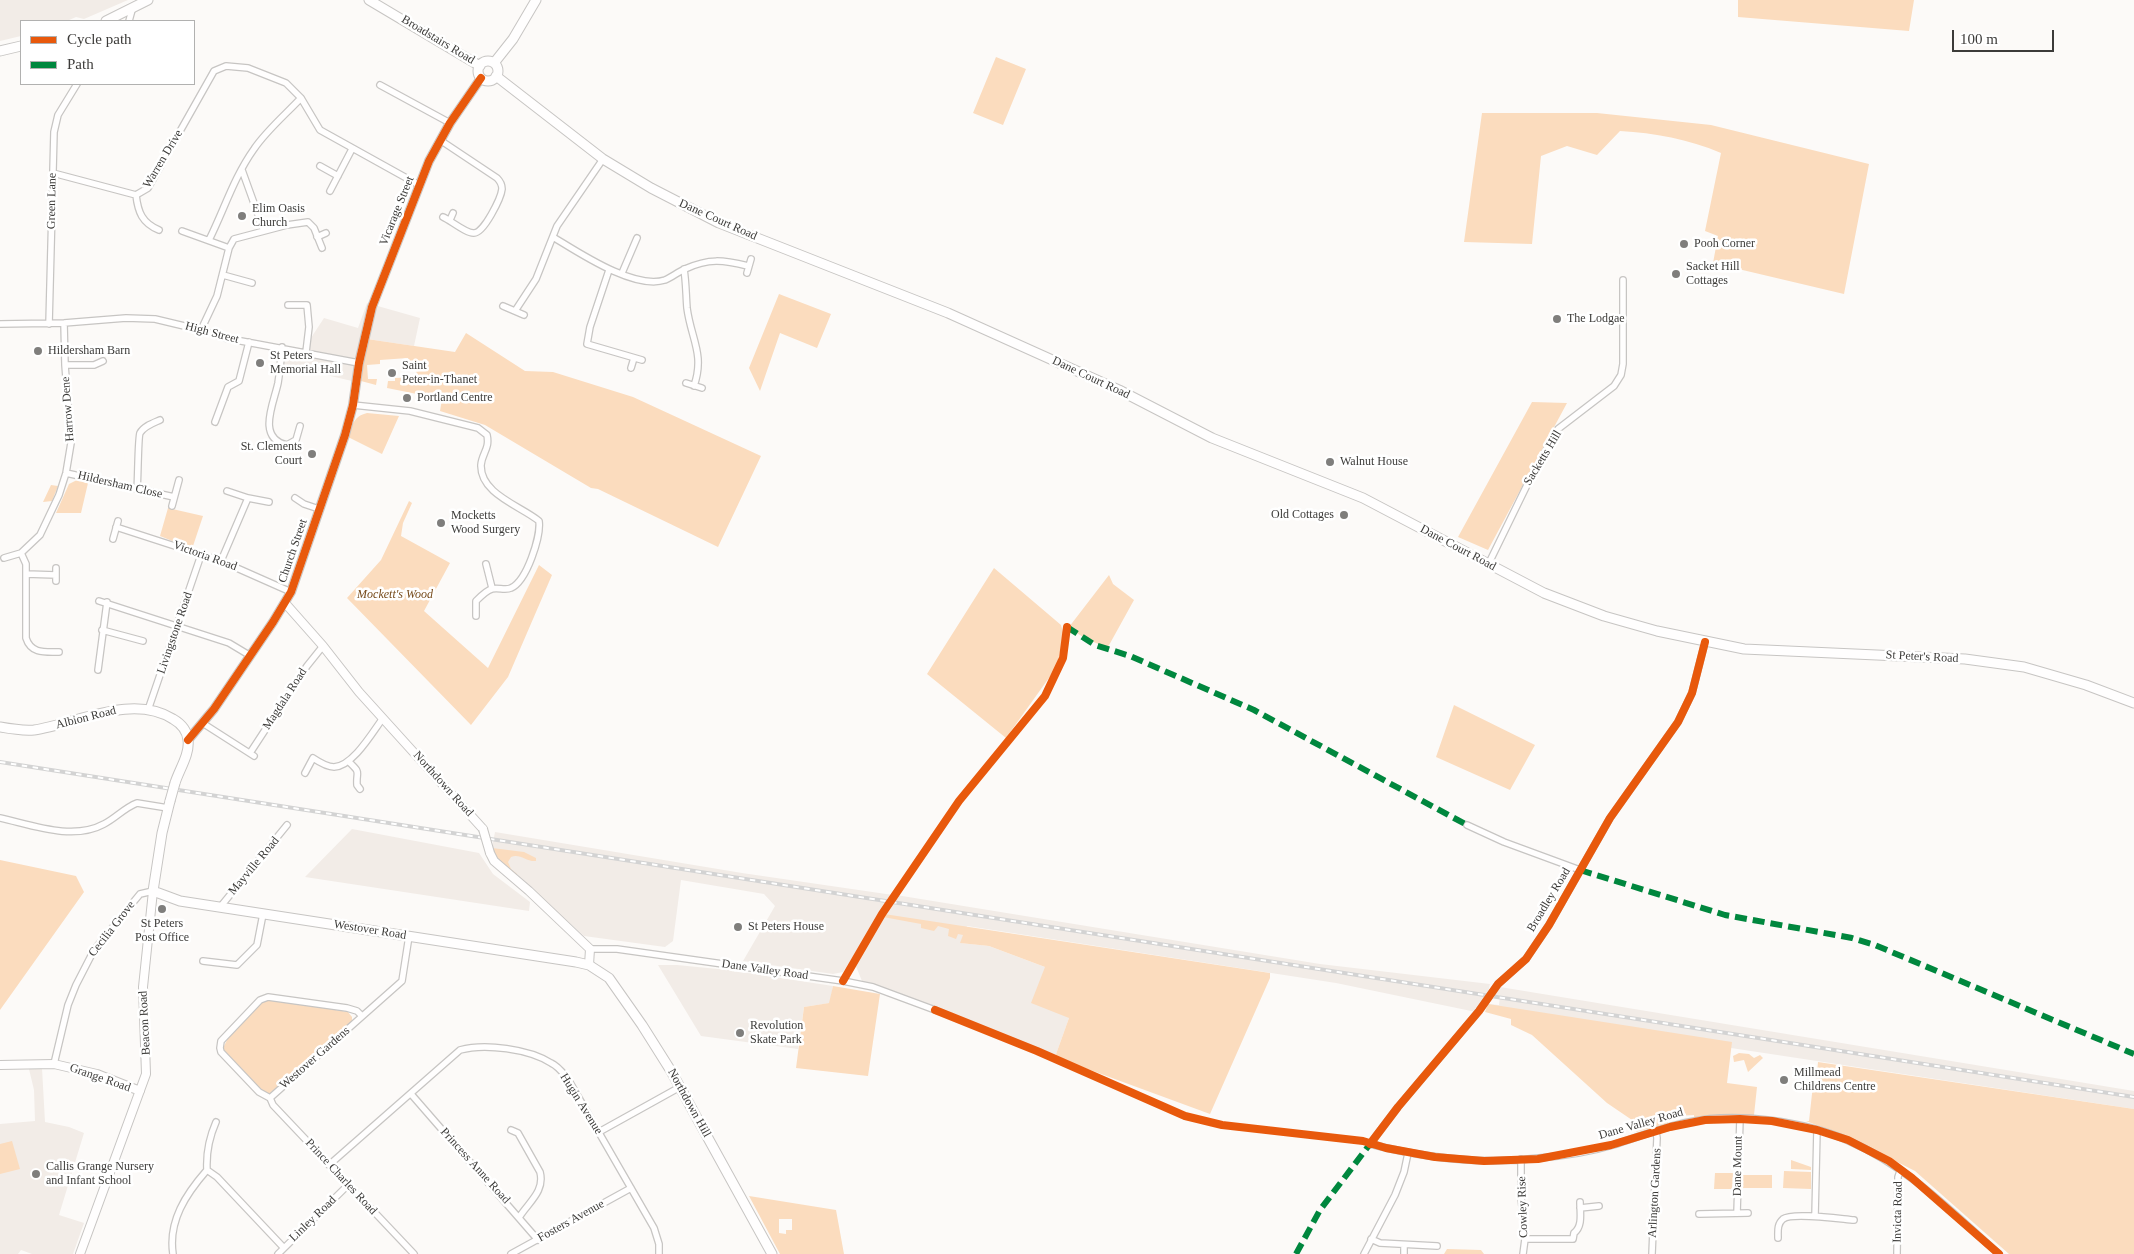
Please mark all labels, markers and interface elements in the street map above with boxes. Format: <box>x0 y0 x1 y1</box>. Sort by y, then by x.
street label: Broadstairs Road <box>399 12 477 68</box>
legend <box>20 20 195 85</box>
scale bar <box>1954 20 2056 52</box>
text: Cycle path <box>67 31 132 47</box>
text: 100 m <box>1960 31 1998 47</box>
text: Path <box>67 56 94 72</box>
street label: Warren Drive <box>140 127 186 191</box>
street label: Green Lane <box>44 173 60 229</box>
street label: Vicarage Street <box>377 174 417 248</box>
street label: Dane Court Road <box>677 196 759 244</box>
place label: Elim Oasis Church <box>252 202 305 230</box>
marker: Elim Oasis Church <box>236 210 248 222</box>
place label: Pooh Corner <box>1694 237 1755 251</box>
marker: Pooh Corner <box>1678 238 1690 250</box>
place label: Sacket Hill Cottages <box>1686 260 1740 288</box>
marker: Sacket Hill Cottages <box>1670 268 1682 280</box>
place label: The Lodgae <box>1567 312 1625 326</box>
marker: The Lodgae <box>1551 313 1563 325</box>
street label: High Street <box>184 319 240 347</box>
place label: Hildersham Barn <box>48 344 130 358</box>
marker: Hildersham Barn <box>32 345 44 357</box>
place label: St Peters Memorial Hall <box>270 349 341 377</box>
street label: Dane Court Road <box>1050 354 1132 402</box>
marker: St Peters Memorial Hall <box>254 357 266 369</box>
place label: Saint Peter-in-Thanet <box>402 359 477 387</box>
marker: Saint Peter-in-Thanet <box>386 367 398 379</box>
street label: Harrow Dene <box>59 376 77 442</box>
place label: Portland Centre <box>417 391 493 405</box>
marker: Portland Centre <box>401 392 413 404</box>
street label: Sacketts Hill <box>1521 428 1565 488</box>
place label: St. Clements Court <box>241 440 302 468</box>
marker: St. Clements Court <box>306 448 318 460</box>
place label: Walnut House <box>1340 455 1408 469</box>
marker: Walnut House <box>1324 456 1336 468</box>
street label: Hildersham Close <box>76 468 164 502</box>
place label: Old Cottages <box>1271 508 1334 522</box>
place label: Mocketts Wood Surgery <box>451 509 520 537</box>
marker: Old Cottages <box>1338 509 1350 521</box>
street label: Church Street <box>275 517 311 585</box>
marker: Mocketts Wood Surgery <box>435 517 447 529</box>
street label: Dane Court Road <box>1418 522 1498 574</box>
street label: Victoria Road <box>171 538 239 574</box>
park label: Mockett's Wood <box>357 588 433 602</box>
street label: Livingstone Road <box>154 590 196 676</box>
street label: St Peter's Road <box>1885 648 1959 666</box>
street label: Magdala Road <box>260 666 310 732</box>
street label: Albion Road <box>54 704 118 732</box>
street label: Northdown Road <box>410 748 476 820</box>
street label: Mayville Road <box>225 834 283 898</box>
street label: Broadley Road <box>1524 865 1574 935</box>
street label: Cecilia Grove <box>86 898 138 960</box>
marker: St Peters Post Office <box>156 903 168 915</box>
place label: St Peters Post Office <box>135 917 189 945</box>
street label: Westover Road <box>333 917 407 943</box>
place label: St Peters House <box>748 920 824 934</box>
marker: St Peters House <box>732 921 744 933</box>
street label: Dane Valley Road <box>721 957 809 983</box>
street label: Beacon Road <box>136 991 154 1055</box>
place label: Revolution Skate Park <box>750 1019 803 1047</box>
street label: Westover Gardens <box>277 1024 353 1092</box>
marker: Revolution Skate Park <box>734 1027 746 1039</box>
street label: Grange Road <box>68 1061 132 1095</box>
street label: Northdown Hill <box>664 1066 714 1140</box>
place label: Millmead Childrens Centre <box>1794 1066 1876 1094</box>
street label: Hugin Avenue <box>556 1071 606 1137</box>
marker: Millmead Childrens Centre <box>1778 1074 1790 1086</box>
street label: Dane Valley Road <box>1597 1105 1685 1143</box>
street label: Princess Anne Road <box>437 1125 513 1207</box>
street label: Prince Charles Road <box>302 1136 380 1218</box>
street label: Dane Mount <box>1730 1136 1746 1196</box>
street label: Arlington Gardens <box>1645 1148 1665 1238</box>
place label: Callis Grange Nursery and Infant School <box>46 1160 154 1188</box>
marker: Callis Grange Nursery and Infant School <box>30 1168 42 1180</box>
street label: Cowley Rise <box>1515 1176 1531 1238</box>
street label: Invicta Road <box>1890 1181 1906 1243</box>
street label: Linley Road <box>287 1193 339 1245</box>
street label: Fosters Avenue <box>535 1197 607 1245</box>

